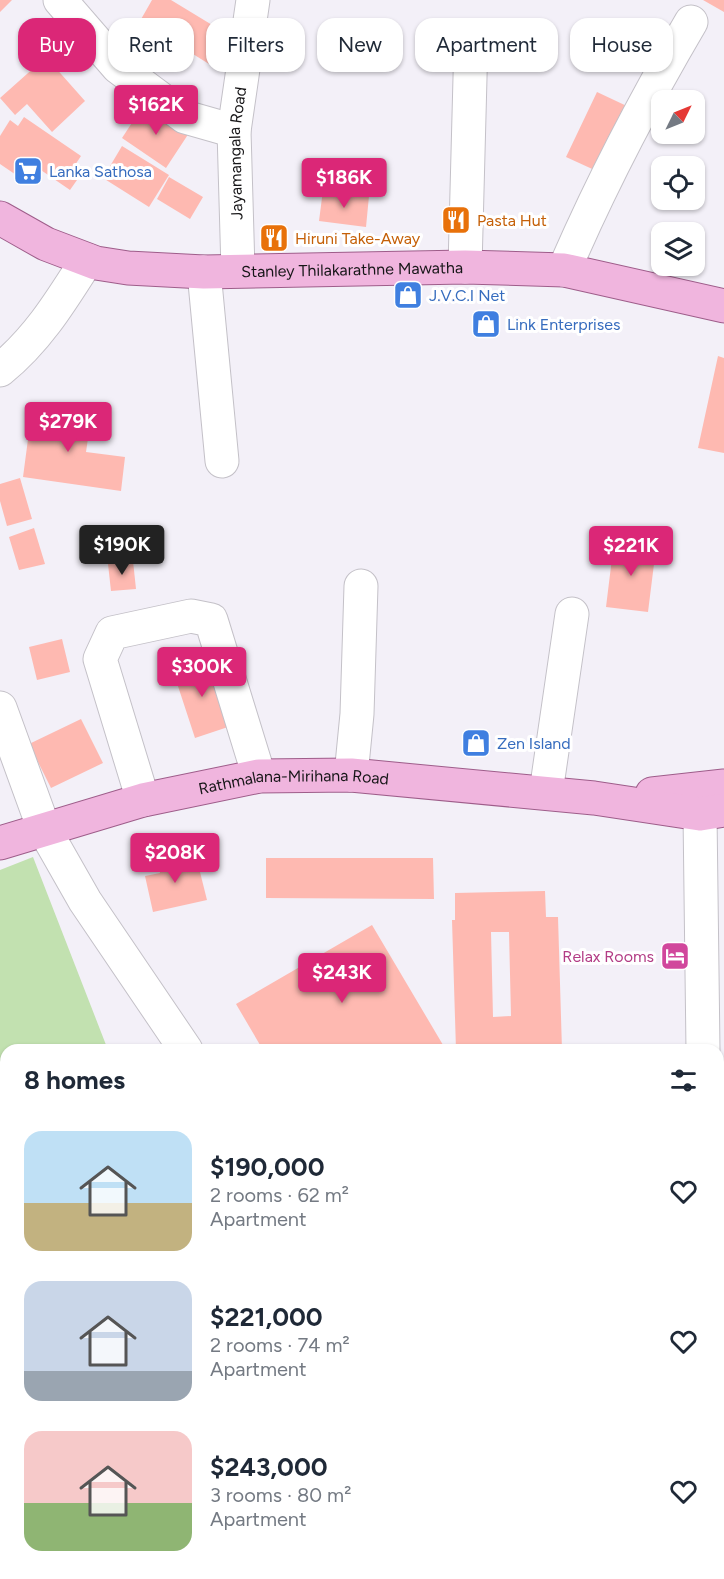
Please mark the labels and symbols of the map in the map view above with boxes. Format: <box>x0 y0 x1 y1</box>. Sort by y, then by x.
pin: $162K <box>114 85 198 136</box>
street label: Jayamangala Road <box>225 85 250 220</box>
north arrow <box>651 90 705 144</box>
supermarket icon: Lanka Sathosa <box>12 155 44 187</box>
pin: $186K <box>302 158 386 209</box>
place label: Lanka Sathosa <box>49 162 152 181</box>
restaurant icon: Pasta Hut <box>440 204 472 236</box>
place label: Pasta Hut <box>477 211 547 230</box>
restaurant icon: Hiruni Take-Away <box>258 222 290 254</box>
place label: Hiruni Take-Away <box>295 229 421 248</box>
street label: Stanley Thilakarathne Mawatha <box>241 258 463 281</box>
shop icon: J.V.C.I Net <box>392 279 424 311</box>
place label: J.V.C.I Net <box>429 286 505 305</box>
shop icon: Link Enterprises <box>470 308 502 340</box>
place label: Link Enterprises <box>507 315 620 334</box>
pin: $279K <box>26 402 110 453</box>
pin: $190K <box>80 525 164 576</box>
pin: $221K <box>589 526 673 577</box>
pin: $300K <box>160 647 244 698</box>
shop icon: Zen Island <box>460 727 492 759</box>
place label: Zen Island <box>497 734 571 753</box>
street label: Rathmalana-Mirihana Road <box>197 766 390 798</box>
pin: $208K <box>133 833 217 884</box>
hotel icon: Relax Rooms <box>659 940 691 972</box>
place label: Relax Rooms <box>562 947 654 966</box>
pin: $243K <box>300 953 384 1004</box>

